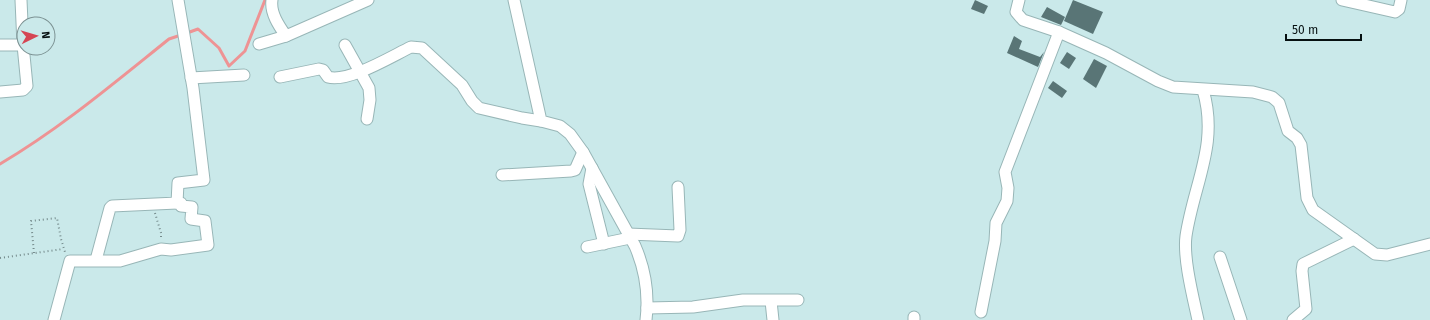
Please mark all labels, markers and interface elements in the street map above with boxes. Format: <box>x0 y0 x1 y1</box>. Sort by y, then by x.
north arrow <box>16 16 56 56</box>
scale bar <box>1286 16 1361 42</box>
text: 50 m <box>1292 23 1318 37</box>
text: N <box>39 31 52 39</box>

